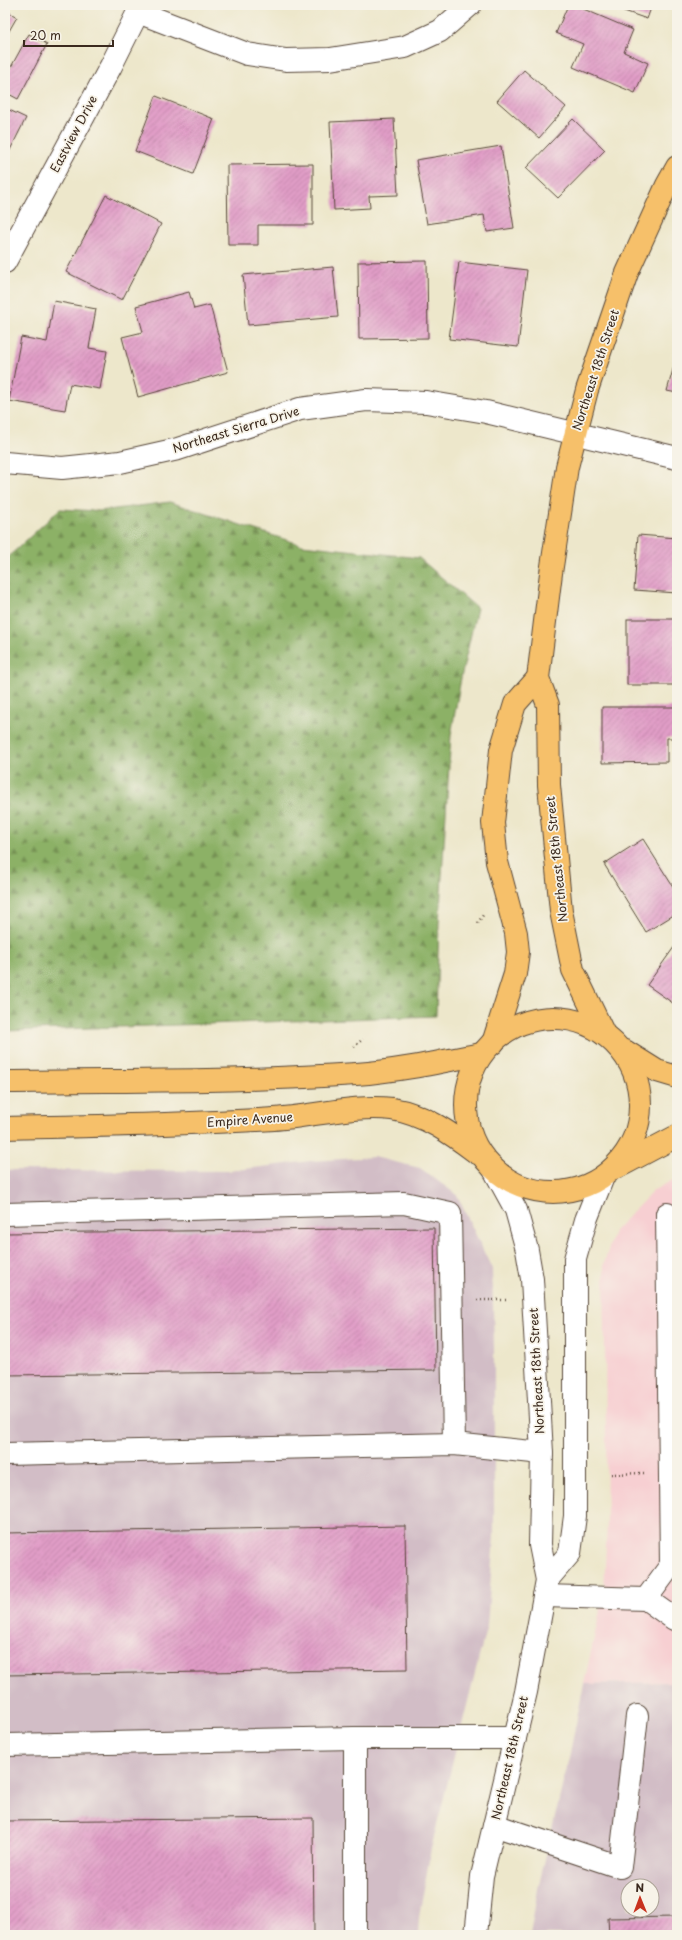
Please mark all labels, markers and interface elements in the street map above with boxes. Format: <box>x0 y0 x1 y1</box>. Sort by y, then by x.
scale bar <box>24 22 113 48</box>
text: 20 m <box>30 26 61 44</box>
street label: Eastview Drive <box>45 92 101 175</box>
street label: Northeast 18th Street <box>567 307 623 433</box>
street label: Northeast Sierra Drive <box>170 401 301 457</box>
street label: Northeast 18th Street <box>540 795 572 923</box>
street label: Empire Avenue <box>206 1107 294 1131</box>
street label: Northeast 18th Street <box>524 1307 548 1435</box>
street label: Northeast 18th Street <box>486 1694 532 1821</box>
north arrow <box>620 1878 660 1918</box>
text: N <box>635 1879 645 1896</box>

